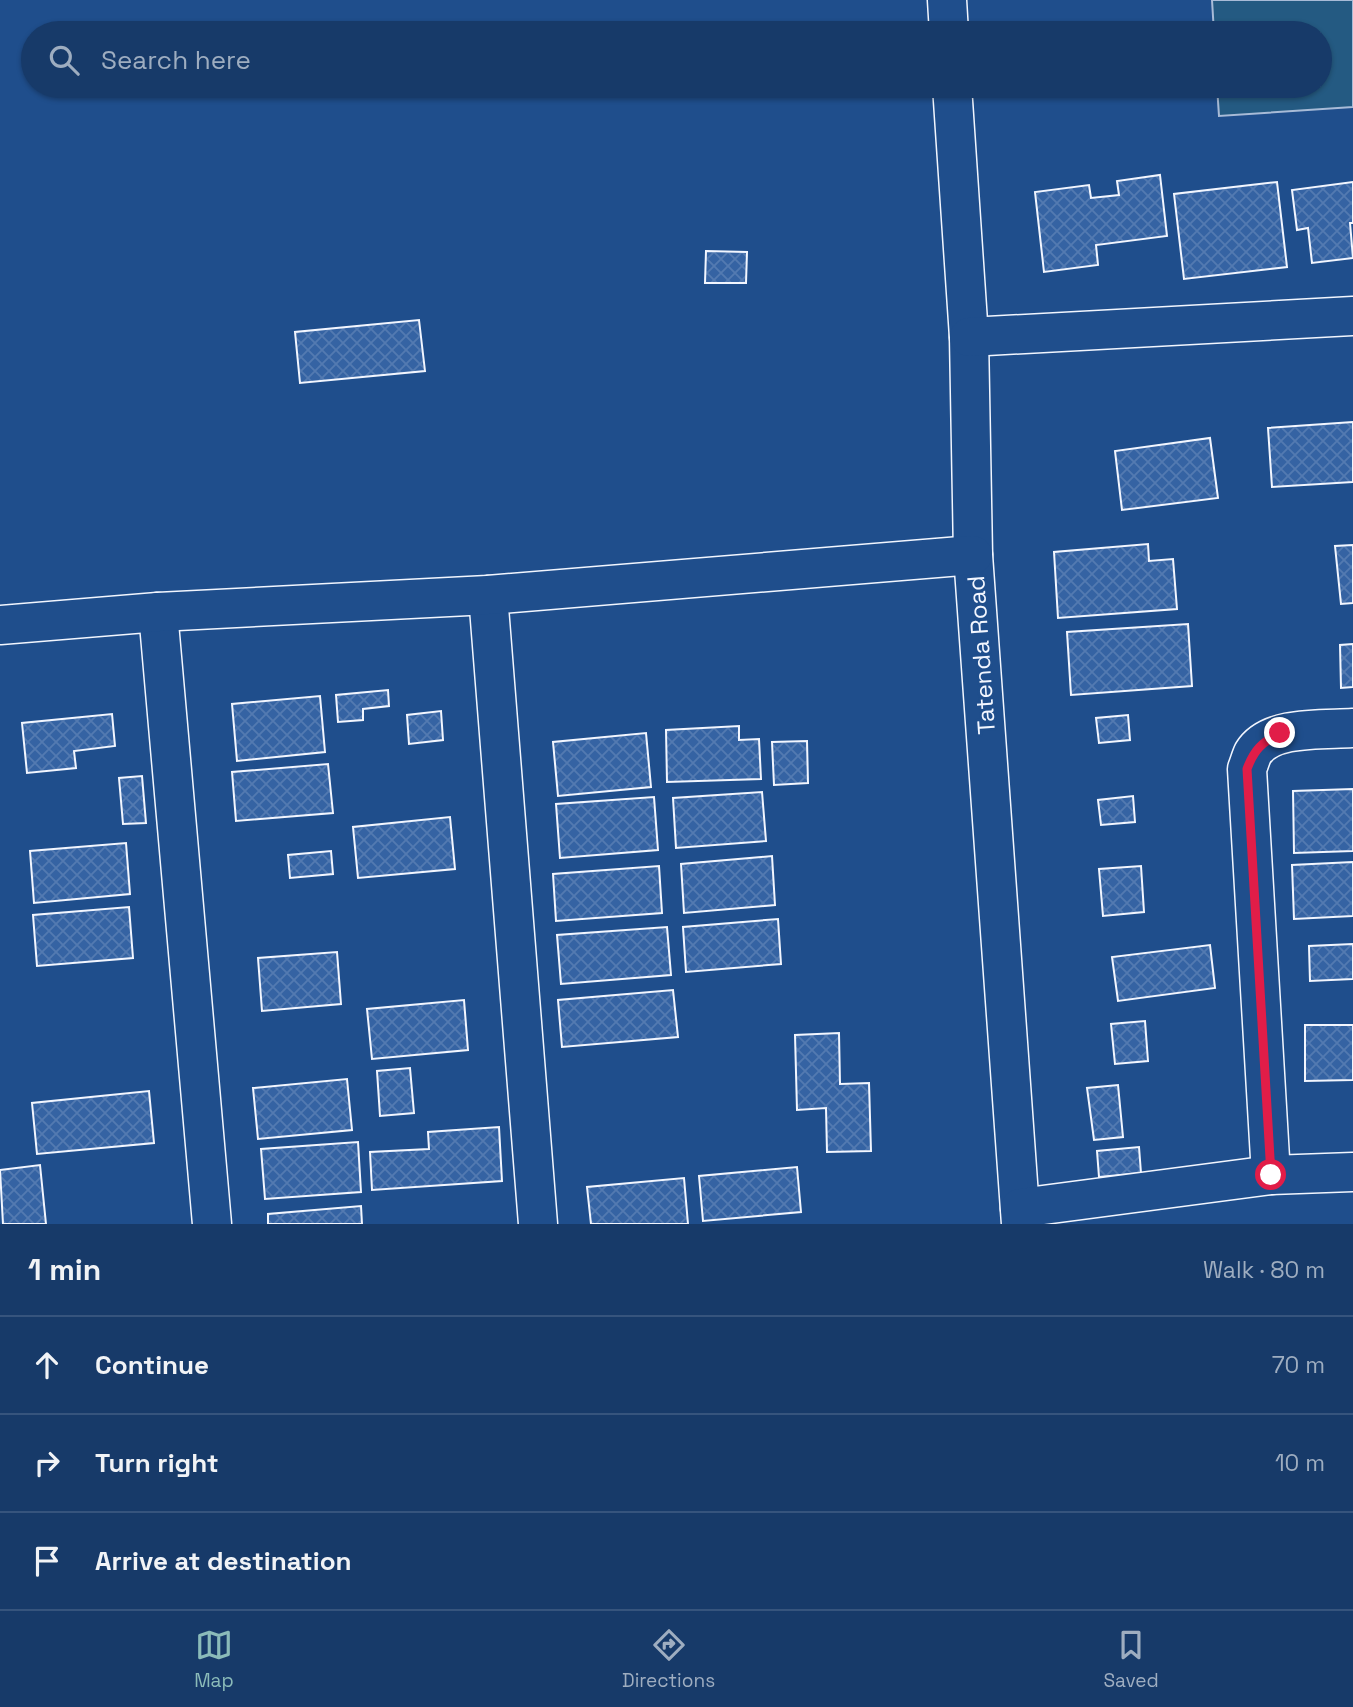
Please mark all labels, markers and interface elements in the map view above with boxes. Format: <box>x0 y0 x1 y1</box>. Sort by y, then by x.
search box <box>21 21 1332 98</box>
icon: search <box>45 41 83 79</box>
text: Search here <box>101 43 251 77</box>
street label: Tatenda Road <box>960 575 1002 735</box>
route end <box>1264 717 1295 748</box>
route start <box>1255 1159 1286 1190</box>
text: 1 min <box>28 1250 101 1289</box>
text: Walk · 80 m <box>1203 1255 1325 1285</box>
icon: ahead <box>28 1346 66 1384</box>
text: Continue <box>95 1348 209 1382</box>
text: 70 m <box>1272 1350 1325 1380</box>
icon: right <box>28 1444 66 1482</box>
text: Turn right <box>95 1446 219 1480</box>
text: 10 m <box>1275 1448 1325 1478</box>
icon: arrive <box>28 1542 66 1580</box>
text: Arrive at destination <box>95 1544 352 1578</box>
tab: Map <box>194 1626 234 1693</box>
tab: Directions <box>622 1626 715 1693</box>
tab: Saved <box>1103 1626 1159 1693</box>

